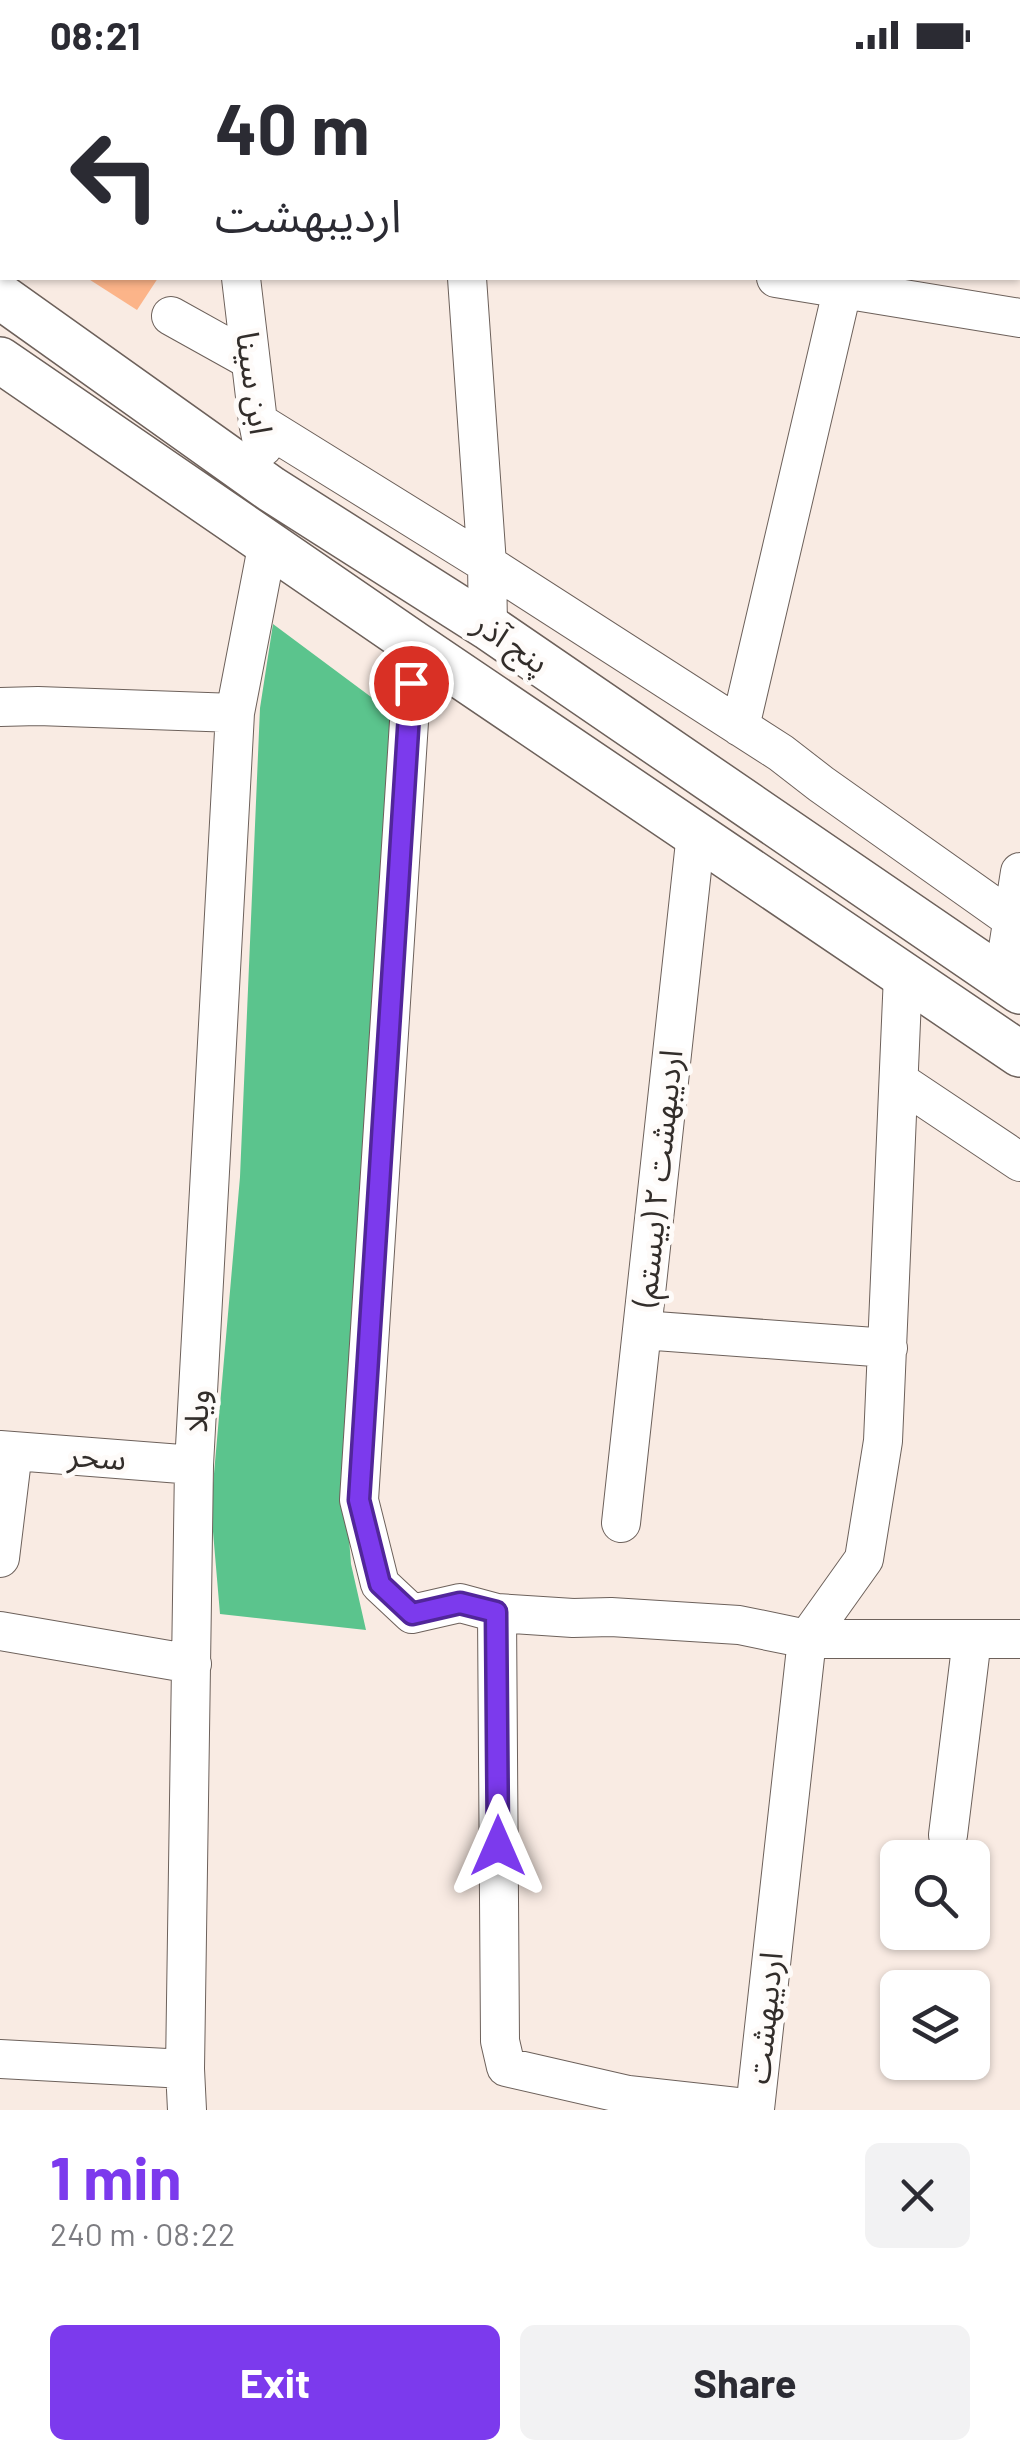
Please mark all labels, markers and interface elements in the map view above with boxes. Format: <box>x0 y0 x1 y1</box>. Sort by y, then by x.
text: 08:21 <box>50 12 141 58</box>
text: 40 m <box>215 85 370 169</box>
icon: left <box>50 110 180 240</box>
text: اردیبهشت <box>215 187 401 241</box>
street label: ابن سینا <box>229 329 282 437</box>
street label: پنج آذر <box>463 602 557 686</box>
pin <box>369 641 454 726</box>
icon: arrive <box>384 656 439 711</box>
street label: اردیبهشت ۲ (بیستم) <box>624 1047 695 1310</box>
street label: ویلا <box>175 1388 217 1433</box>
street label: سحر <box>66 1434 127 1478</box>
position arrow <box>446 1794 550 1898</box>
map controls <box>880 1840 990 2080</box>
button: search <box>880 1840 990 1950</box>
street label: اردیبهشت <box>737 1950 791 2086</box>
button: layers <box>880 1970 990 2080</box>
text: 1 min <box>50 2140 181 2212</box>
button: close <box>865 2143 970 2248</box>
text: 240 m · 08:22 <box>50 2214 235 2252</box>
button: Exit <box>50 2325 500 2440</box>
button: Share <box>520 2325 970 2440</box>

